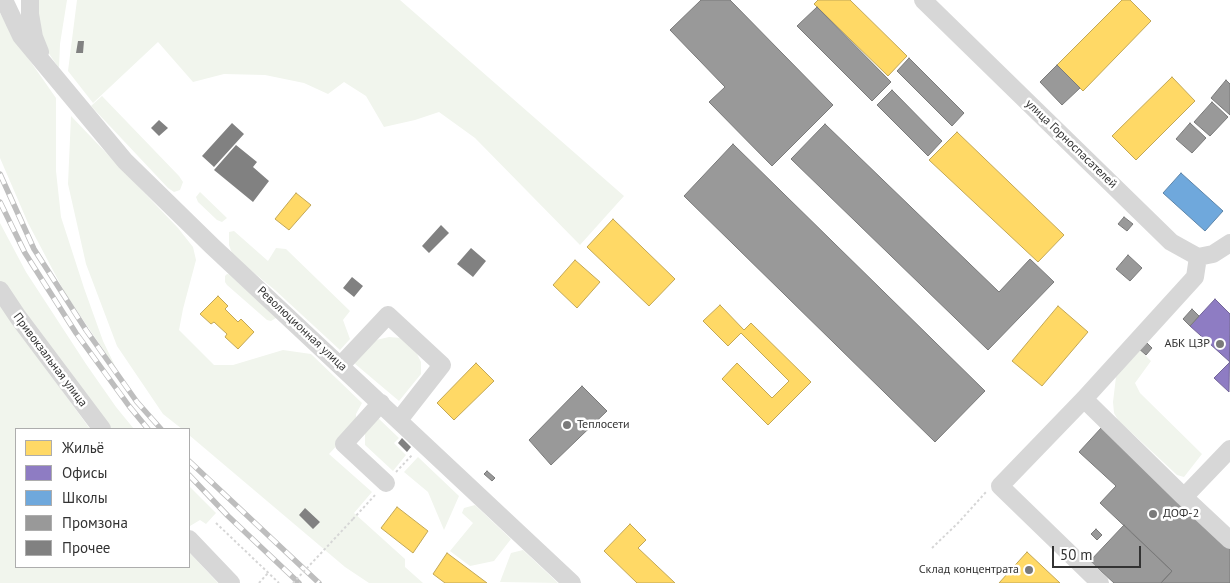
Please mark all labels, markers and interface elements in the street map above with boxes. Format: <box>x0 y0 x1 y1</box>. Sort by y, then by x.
street label: улица Горноспасателей <box>1022 97 1120 191</box>
street label: Революционная улица <box>254 284 350 374</box>
street label: Привокзальная улица <box>10 310 90 410</box>
place label: АБК ЦЗР <box>1164 337 1210 351</box>
marker: АБК ЦЗР <box>1214 338 1226 350</box>
place label: Теплосети <box>577 418 630 432</box>
marker: Теплосети <box>561 419 573 431</box>
legend <box>15 428 190 568</box>
text: Жильё <box>62 438 104 457</box>
text: Офисы <box>62 463 107 482</box>
text: Школы <box>62 488 108 507</box>
place label: ДОФ-2 <box>1163 507 1199 521</box>
marker: ДОФ-2 <box>1147 508 1159 520</box>
text: Промзона <box>62 513 128 532</box>
scale bar <box>1055 536 1144 568</box>
text: Прочее <box>62 538 110 557</box>
text: 50 m <box>1060 545 1093 564</box>
place label: Склад концентрата <box>919 563 1019 577</box>
marker: Склад концентрата <box>1023 564 1035 576</box>

